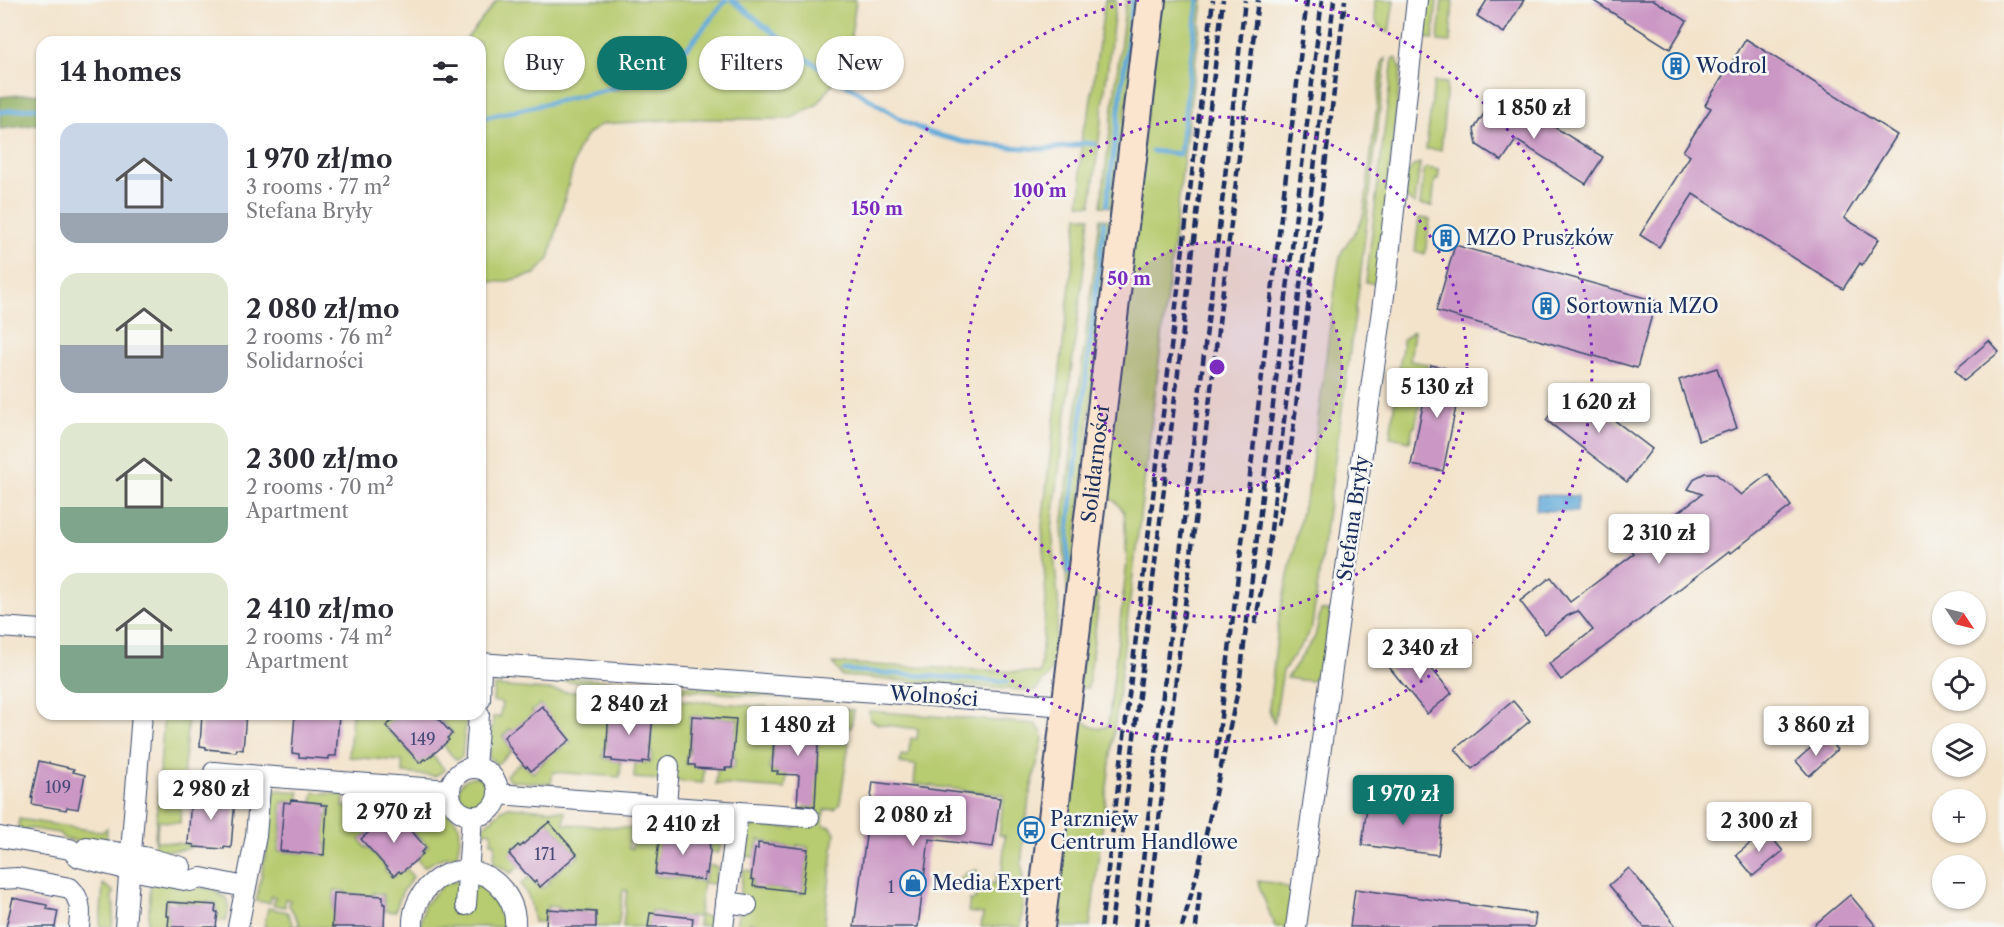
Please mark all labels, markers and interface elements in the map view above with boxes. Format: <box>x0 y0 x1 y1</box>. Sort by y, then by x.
chip: Buy <box>504 36 585 90</box>
chip: Rent <box>597 36 687 90</box>
chip: Filters <box>699 36 804 90</box>
chip: New <box>816 36 904 90</box>
building icon: Wodrol <box>1661 51 1691 81</box>
place label: Wodrol <box>1695 54 1767 78</box>
text: 14 homes <box>60 56 182 88</box>
icon: filters <box>429 56 462 89</box>
pin: 1 850 zł <box>1472 89 1596 140</box>
text: 1 850 zł <box>1497 96 1571 120</box>
text: 1 970 zł/mo <box>246 143 392 175</box>
icon: home <box>108 147 180 219</box>
text: 3 rooms · 77 m² <box>246 175 390 199</box>
text: 100 m <box>1013 180 1067 202</box>
text: 150 m <box>851 198 903 220</box>
text: Stefana Bryły <box>246 199 373 223</box>
building icon: MZO Pruszków <box>1431 223 1461 253</box>
place label: MZO Pruszków <box>1466 226 1614 250</box>
text: 50 m <box>1107 268 1151 290</box>
building icon: Sortownia MZO <box>1531 291 1561 321</box>
text: 2 080 zł/mo <box>246 293 400 325</box>
place label: Sortownia MZO <box>1566 294 1719 318</box>
icon: home <box>108 297 180 369</box>
text: 2 rooms · 76 m² <box>246 325 392 349</box>
text: Solidarności <box>246 349 364 373</box>
centre of rings <box>1207 357 1227 377</box>
pin: 5 130 zł <box>1375 368 1499 419</box>
text: 5 130 zł <box>1401 375 1473 399</box>
pin: 1 620 zł <box>1537 383 1661 434</box>
text: 1 620 zł <box>1562 390 1636 414</box>
street label: Solidarności <box>1076 405 1114 524</box>
text: 2 300 zł/mo <box>246 443 398 475</box>
icon: home <box>108 447 180 519</box>
street label: Stefana Bryły <box>1332 453 1374 582</box>
text: 2 rooms · 70 m² <box>246 475 394 499</box>
text: Apartment <box>246 499 349 523</box>
pin: 2 310 zł <box>1597 514 1721 565</box>
text: 2 310 zł <box>1622 521 1696 545</box>
north arrow <box>1932 591 1986 645</box>
map controls <box>1932 591 1986 909</box>
text: 2 410 zł/mo <box>246 593 394 625</box>
icon: home <box>108 597 180 669</box>
text: 2 rooms · 74 m² <box>246 625 392 649</box>
pin: 2 340 zł <box>1358 629 1482 680</box>
text: 2 340 zł <box>1382 636 1458 660</box>
text: Apartment <box>246 649 349 673</box>
button: locate <box>1932 657 1986 711</box>
street label: Wolności <box>888 681 979 711</box>
pin: 2 840 zł <box>567 685 691 736</box>
text: 2 840 zł <box>590 692 668 716</box>
pin: 1 480 zł <box>736 706 860 757</box>
pin: 3 860 zł <box>1754 706 1878 757</box>
text: 1 480 zł <box>761 713 835 737</box>
text: 3 860 zł <box>1778 713 1854 737</box>
button: layers <box>1932 723 1986 777</box>
house number: 149 <box>410 729 436 749</box>
pin: 2 980 zł <box>149 770 273 821</box>
pin: 1 970 zł <box>1341 775 1465 826</box>
house number: 109 <box>45 777 71 797</box>
text: 2 980 zł <box>172 777 250 801</box>
text: 1 970 zł <box>1367 782 1439 806</box>
button: + <box>1932 789 1986 843</box>
pin: 2 970 zł <box>332 793 456 844</box>
pin: 2 080 zł <box>851 796 975 847</box>
text: 2 970 zł <box>356 800 432 824</box>
pin: 2 300 zł <box>1697 802 1821 853</box>
text: 2 080 zł <box>874 803 952 827</box>
pin: 2 410 zł <box>621 805 745 856</box>
place label: Parzniew Centrum Handlowe <box>1050 807 1238 854</box>
text: 2 300 zł <box>1720 809 1798 833</box>
text: 2 410 zł <box>646 812 720 836</box>
bus stop icon: Parzniew Centrum Handlowe <box>1016 815 1046 845</box>
house number: 171 <box>534 844 556 864</box>
button: − <box>1932 855 1986 909</box>
shop icon: Media Expert <box>898 868 928 898</box>
place label: Media Expert <box>932 871 1061 895</box>
house number: 1 <box>888 877 895 897</box>

